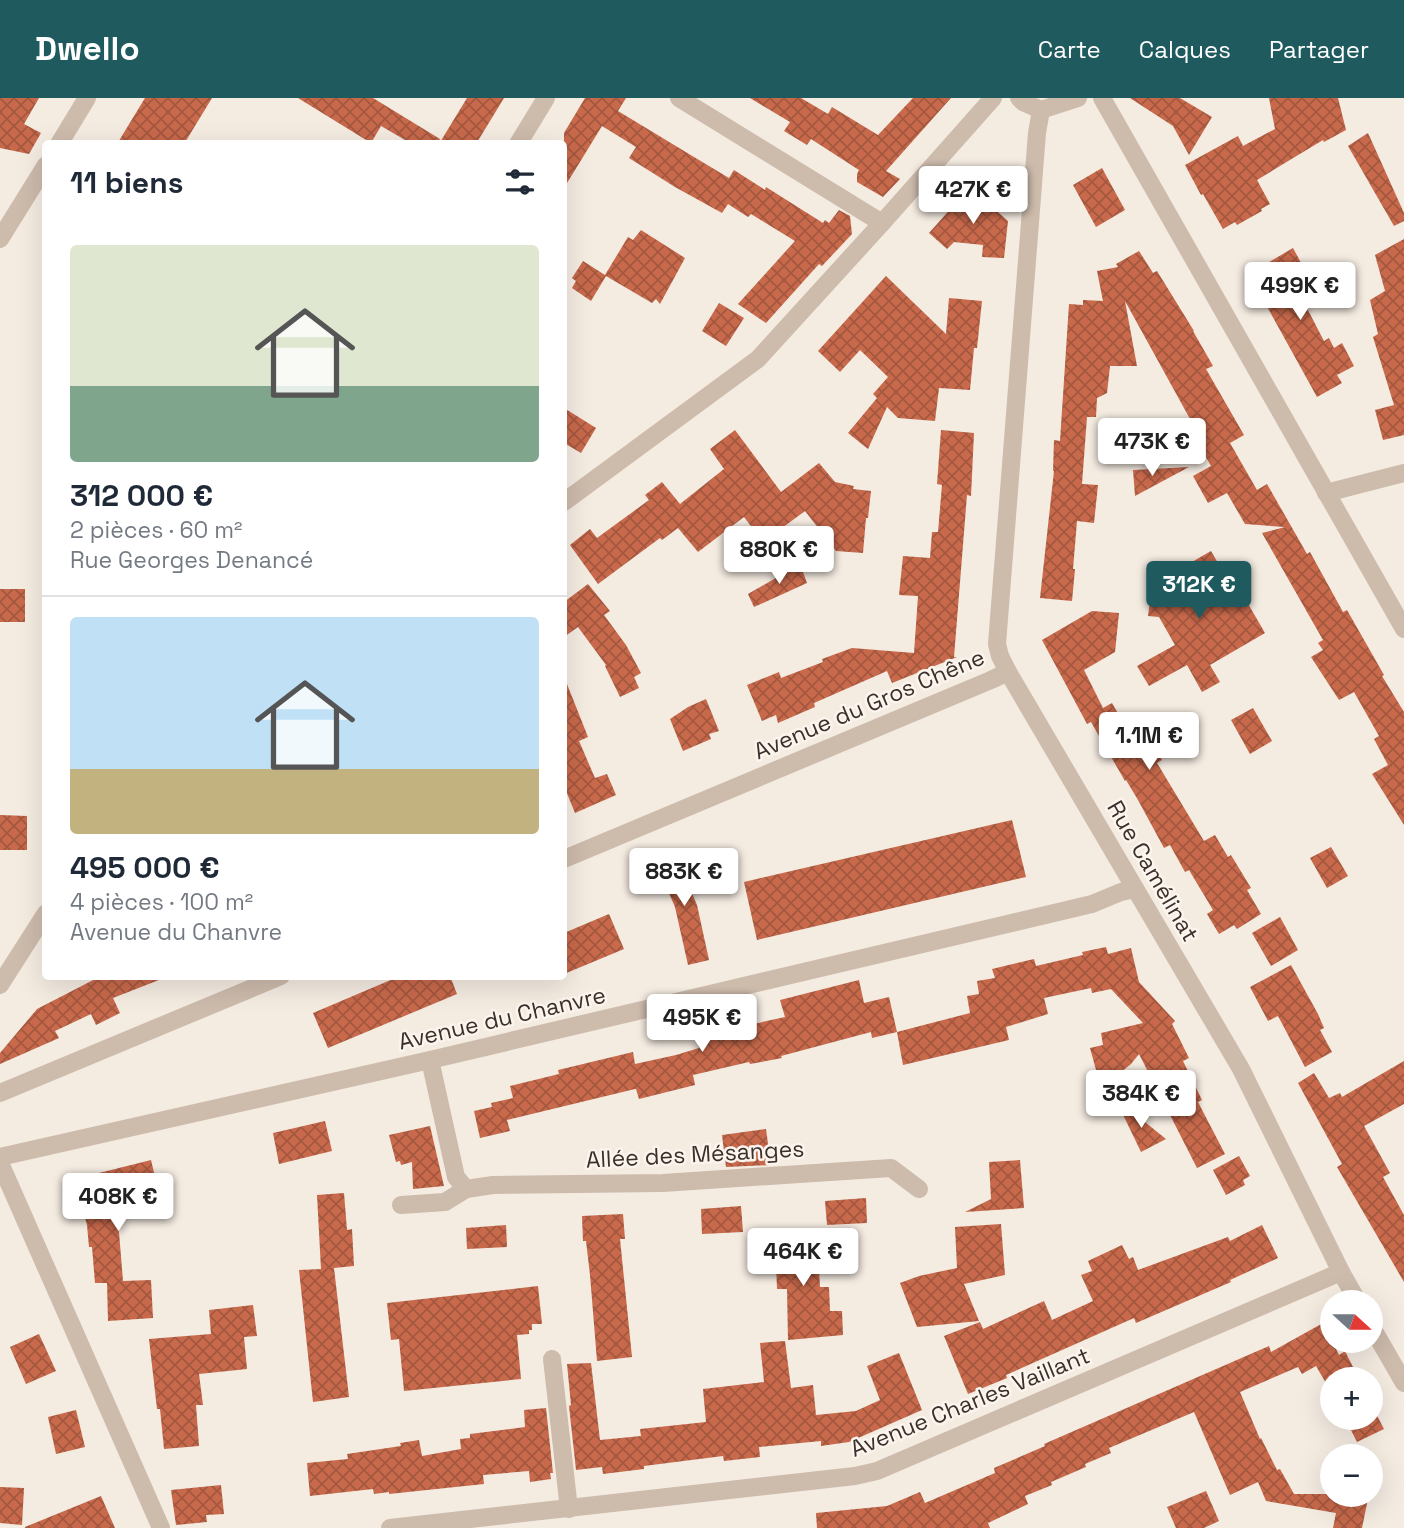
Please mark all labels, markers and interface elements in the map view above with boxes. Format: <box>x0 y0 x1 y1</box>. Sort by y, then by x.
text: Dwello <box>35 28 140 70</box>
text: Carte <box>1038 34 1101 65</box>
text: Calques <box>1139 34 1231 65</box>
text: Partager <box>1269 34 1369 65</box>
text: 11 biens <box>70 163 183 202</box>
icon: filters <box>501 163 539 201</box>
pin: 427K € <box>916 166 1030 226</box>
text: 427K € <box>935 174 1011 204</box>
pin: 499K € <box>1243 262 1357 322</box>
text: 499K € <box>1261 270 1339 300</box>
icon: home <box>242 290 368 416</box>
pin: 473K € <box>1095 418 1209 478</box>
text: 473K € <box>1114 426 1190 456</box>
text: 312 000 € <box>70 476 213 515</box>
text: 2 pièces · 60 m² <box>70 515 242 545</box>
pin: 880K € <box>722 526 836 586</box>
text: 880K € <box>740 534 818 564</box>
text: Rue Georges Denancé <box>70 545 313 575</box>
pin: 312K € <box>1142 561 1256 621</box>
text: 312K € <box>1162 569 1236 599</box>
street label: Avenue du Gros Chêne <box>749 642 989 766</box>
icon: home <box>242 662 368 788</box>
pin: 1.1M € <box>1092 712 1206 772</box>
text: 1.1M € <box>1115 720 1183 750</box>
street label: Rue Camélinat <box>1101 795 1205 947</box>
text: 495 000 € <box>70 848 220 887</box>
pin: 883K € <box>627 848 741 908</box>
text: 883K € <box>645 856 723 886</box>
text: 4 pièces · 100 m² <box>70 887 253 917</box>
text: Avenue du Chanvre <box>70 917 282 947</box>
street label: Avenue du Chanvre <box>395 980 609 1056</box>
pin: 495K € <box>645 995 759 1054</box>
text: 495K € <box>663 1002 741 1032</box>
pin: 384K € <box>1084 1070 1198 1130</box>
text: 384K € <box>1102 1078 1180 1108</box>
street label: Allée des Mésanges <box>585 1133 805 1175</box>
pin: 408K € <box>61 1174 175 1233</box>
text: 408K € <box>78 1181 158 1211</box>
pin: 464K € <box>746 1228 860 1288</box>
text: 464K € <box>763 1236 843 1266</box>
north arrow <box>1320 1290 1382 1353</box>
map controls <box>1320 1290 1383 1507</box>
street label: Avenue Charles Vaillant <box>846 1340 1094 1464</box>
button: + <box>1320 1367 1383 1430</box>
button: − <box>1320 1444 1383 1507</box>

